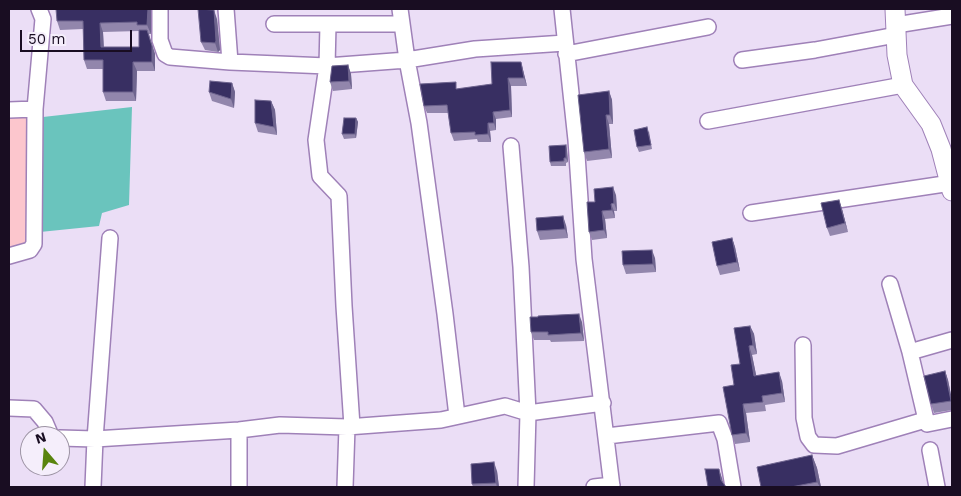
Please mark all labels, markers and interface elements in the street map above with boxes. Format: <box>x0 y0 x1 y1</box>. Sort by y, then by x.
scale bar <box>22 20 135 52</box>
text: 50 m <box>28 30 65 48</box>
north arrow <box>20 426 70 476</box>
text: N <box>33 428 48 447</box>

